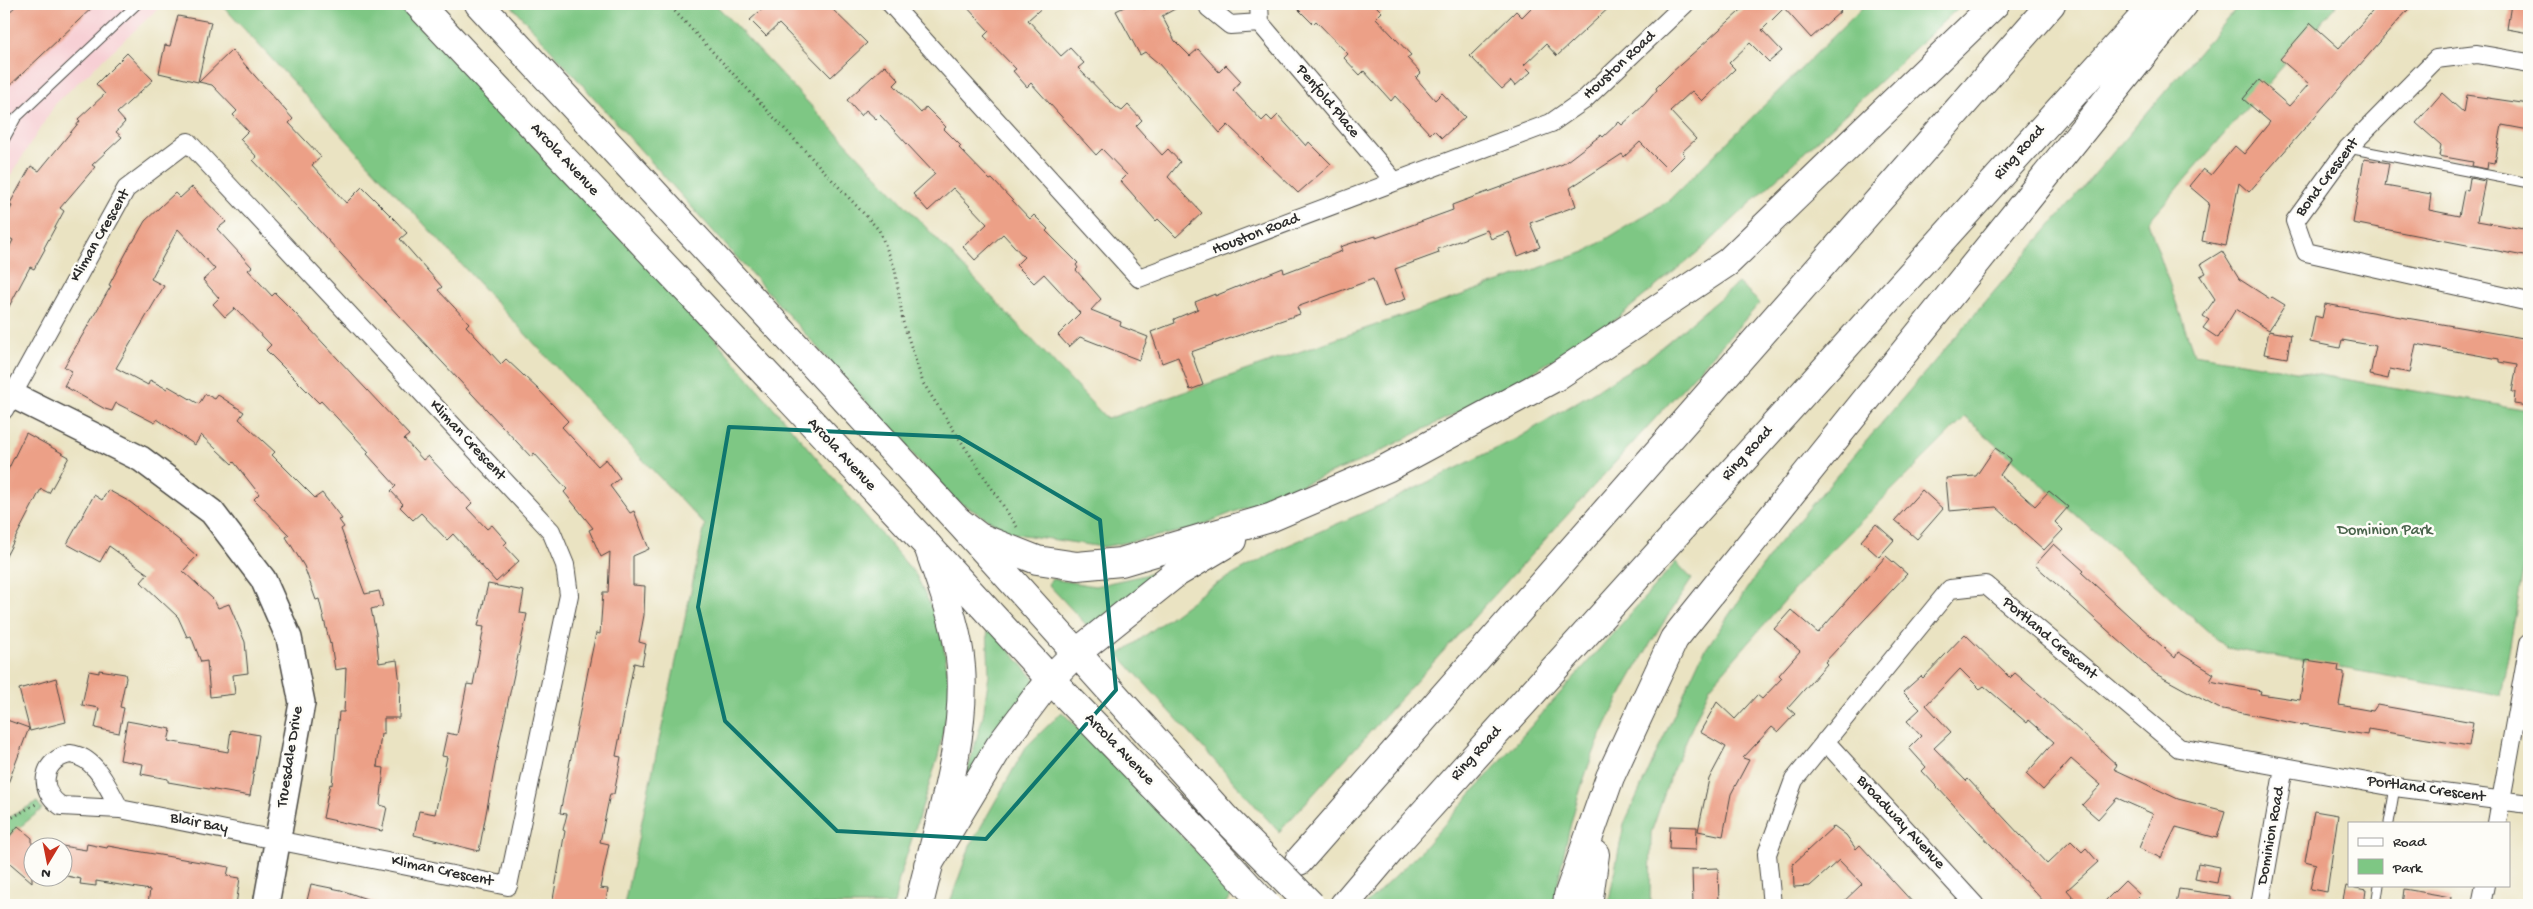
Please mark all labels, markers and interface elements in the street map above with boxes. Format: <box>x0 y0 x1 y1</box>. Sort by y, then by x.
street label: Houston Road <box>1580 27 1661 104</box>
street label: Penfold Place <box>1290 61 1364 143</box>
street label: Arcola Avenue <box>525 119 603 201</box>
street label: Ring Road <box>1990 120 2051 184</box>
street label: Bond Crescent <box>2292 134 2365 222</box>
street label: Kliman Crescent <box>67 185 136 286</box>
street label: Houston Road <box>1210 209 1304 260</box>
street label: Kliman Crescent <box>425 397 510 486</box>
street label: Arcola Avenue <box>802 414 880 496</box>
street label: Ring Road <box>1718 421 1779 485</box>
park label: Dominion Park <box>2337 522 2434 541</box>
street label: Portland Crescent <box>1997 593 2102 685</box>
street label: Truesdale Drive <box>273 704 308 810</box>
street label: Arcola Avenue <box>1080 710 1159 791</box>
street label: Ring Road <box>1447 721 1508 785</box>
street label: Broadway Avenue <box>1851 771 1949 874</box>
street label: Portland Crescent <box>2365 772 2488 808</box>
street label: Dominion Road <box>2254 784 2290 888</box>
street label: Blair Bay <box>168 809 230 839</box>
legend <box>2348 822 2510 886</box>
text: Road <box>2393 834 2427 852</box>
north arrow <box>22 836 72 886</box>
street label: Kliman Crescent <box>389 852 496 892</box>
text: Park <box>2392 860 2423 878</box>
text: N <box>40 863 52 882</box>

